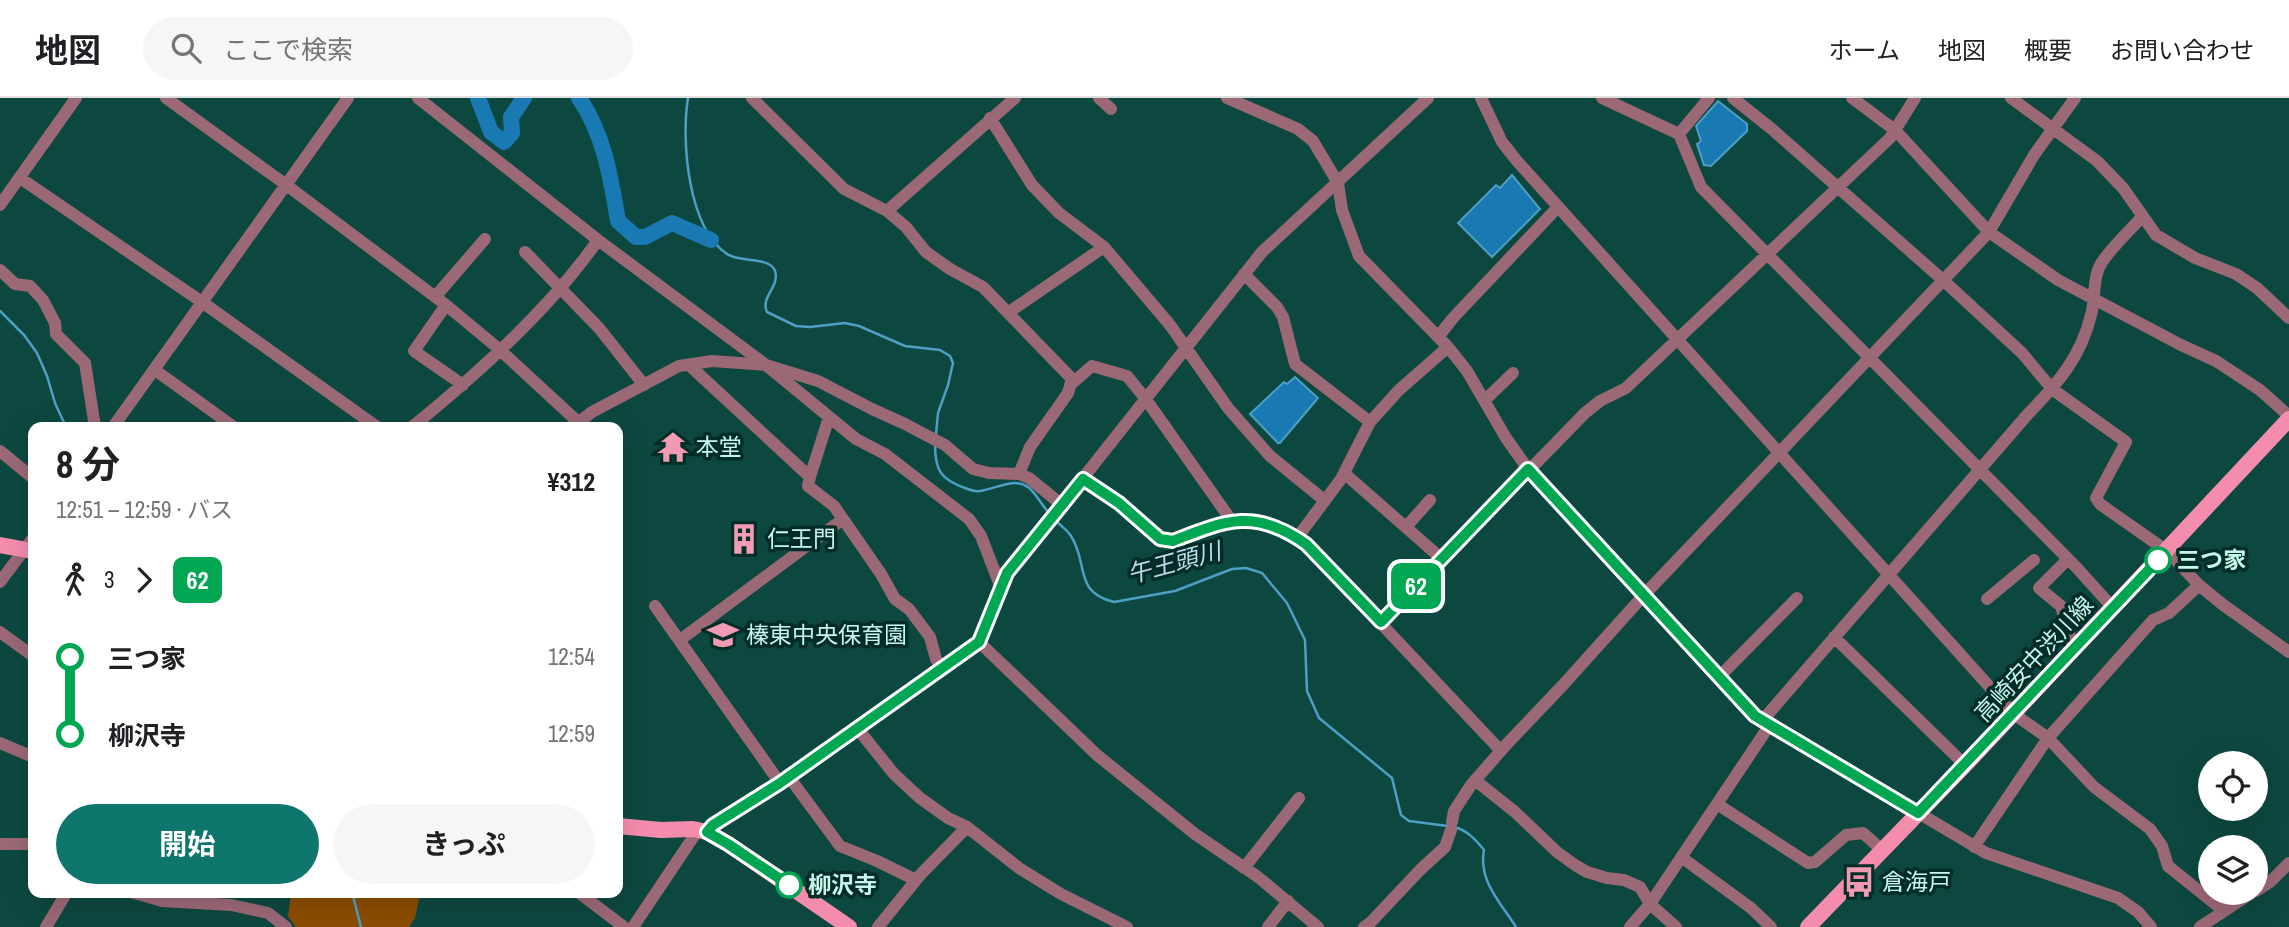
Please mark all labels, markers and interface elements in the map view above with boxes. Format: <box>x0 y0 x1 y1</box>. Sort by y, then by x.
search box <box>143 17 633 80</box>
text: 地図 <box>35 28 101 72</box>
icon: search <box>167 29 205 67</box>
text: ここで検索 <box>223 32 353 67</box>
text: ホーム <box>1829 34 1900 66</box>
text: 地図 <box>1938 34 1986 66</box>
text: 概要 <box>2024 34 2072 66</box>
text: お問い合わせ <box>2110 34 2254 66</box>
temple icon: 本堂 <box>656 430 690 464</box>
place label: 本堂 <box>696 431 742 462</box>
text: 8 分 <box>56 439 120 490</box>
text: ¥312 <box>548 464 595 499</box>
text: 12:51 – 12:59 · バス <box>56 494 233 525</box>
building icon: 仁王門 <box>727 522 761 556</box>
place label: 仁王門 <box>767 523 836 554</box>
water label: 午王頭川 <box>1123 533 1227 590</box>
place label: 三つ家 <box>2177 544 2246 575</box>
marker: 三つ家 <box>2145 547 2171 573</box>
icon: walk <box>56 561 94 599</box>
icon: forward <box>125 561 163 599</box>
line badge: 62 <box>1384 563 1448 609</box>
text: 3 <box>104 564 115 595</box>
text: 62 <box>187 564 208 596</box>
text: 62 <box>1405 570 1427 602</box>
street label: 高崎安中渋川線 <box>1967 589 2100 728</box>
school or university icon: 榛東中央保育園 <box>706 618 740 652</box>
place label: 榛東中央保育園 <box>746 619 907 650</box>
text: 三つ家 <box>108 641 186 676</box>
text: 12:54 <box>548 641 595 672</box>
text: 柳沢寺 <box>108 718 186 753</box>
text: 12:59 <box>548 718 595 749</box>
map controls <box>2198 751 2268 905</box>
button: locate <box>2198 751 2268 821</box>
button: 開始 <box>56 804 319 884</box>
button: きっぷ <box>333 804 595 884</box>
button: layers <box>2198 835 2268 905</box>
bus stop icon: 倉海戸 <box>1842 865 1876 899</box>
place label: 倉海戸 <box>1882 866 1951 897</box>
place label: 柳沢寺 <box>808 869 877 900</box>
marker: 柳沢寺 <box>776 872 802 898</box>

